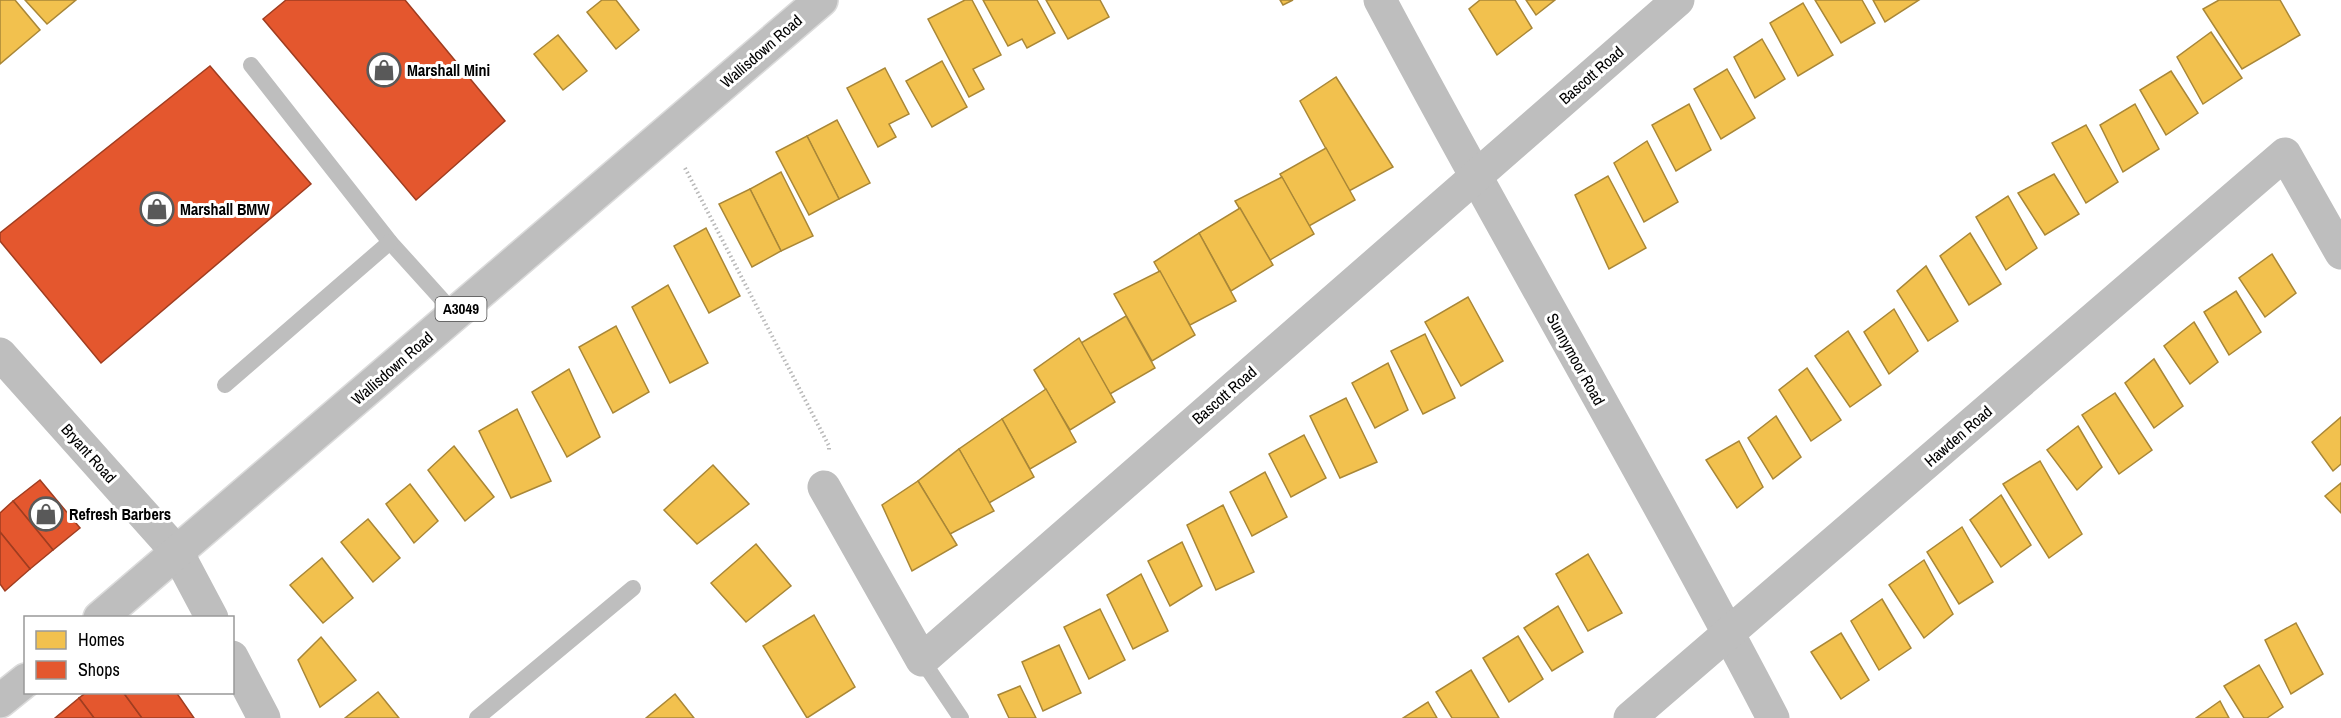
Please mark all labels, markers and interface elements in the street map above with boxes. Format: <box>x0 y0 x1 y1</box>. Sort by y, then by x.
street label: Wallisdown Road <box>715 9 807 93</box>
street label: Bascott Road <box>1554 41 1628 109</box>
shop icon: Marshall Mini <box>366 52 402 88</box>
place label: Marshall Mini <box>407 59 490 81</box>
shop icon: Marshall BMW <box>139 191 175 227</box>
place label: Marshall BMW <box>180 198 270 220</box>
road number: A3049 <box>436 297 486 321</box>
street label: Sunnymoor Road <box>1542 309 1610 409</box>
street label: Wallisdown Road <box>346 326 438 410</box>
street label: Bascott Road <box>1187 361 1261 429</box>
street label: Hawden Road <box>1919 400 1997 472</box>
street label: Bryant Road <box>56 419 122 487</box>
shop icon: Refresh Barbers <box>28 496 64 532</box>
place label: Refresh Barbers <box>69 503 171 525</box>
legend <box>24 616 234 694</box>
text: Homes <box>78 627 125 652</box>
text: Shops <box>78 657 120 682</box>

